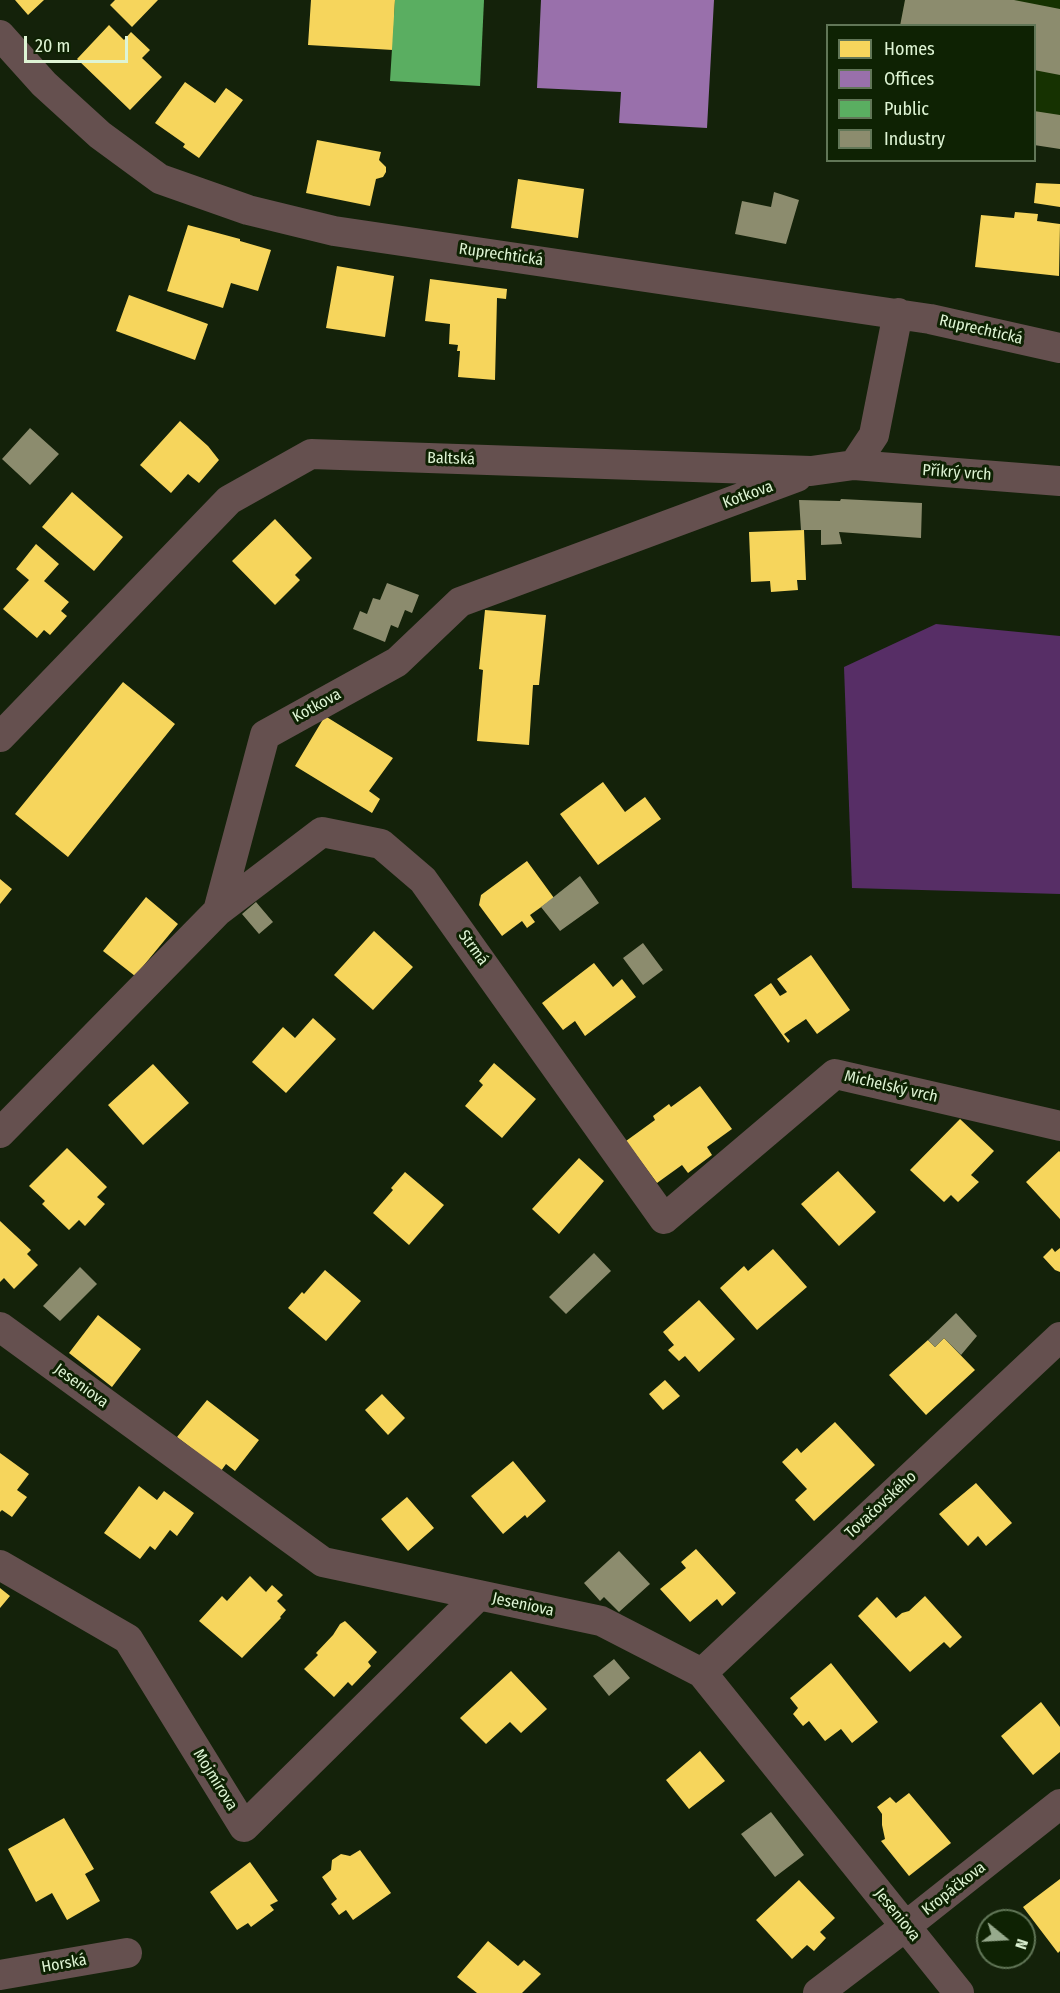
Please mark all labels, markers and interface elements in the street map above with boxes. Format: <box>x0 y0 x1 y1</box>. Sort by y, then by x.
scale bar <box>27 24 130 62</box>
legend <box>826 24 1036 162</box>
text: 20 m <box>35 35 70 57</box>
text: Homes <box>884 38 935 60</box>
text: Offices <box>884 68 934 90</box>
text: Public <box>884 98 929 120</box>
text: Industry <box>884 128 945 150</box>
street label: Ruprechtická <box>458 240 544 270</box>
street label: Ruprechtická <box>937 311 1025 349</box>
street label: Baltská <box>427 449 475 469</box>
street label: Příkrý vrch <box>922 461 992 485</box>
street label: Kotkova <box>720 477 776 513</box>
street label: Kotkova <box>289 685 345 727</box>
street label: Strmá <box>454 927 492 969</box>
street label: Michelský vrch <box>842 1067 940 1107</box>
street label: Jeseniova <box>50 1360 112 1412</box>
street label: Tovačovského <box>841 1467 921 1543</box>
street label: Jeseniova <box>490 1589 556 1621</box>
street label: Mojmírova <box>189 1746 241 1814</box>
street label: Kropáčkova <box>918 1858 990 1920</box>
street label: Jeseniova <box>870 1885 924 1945</box>
north arrow <box>976 1909 1036 1969</box>
text: N <box>1011 1937 1032 1952</box>
street label: Horská <box>40 1951 88 1977</box>

